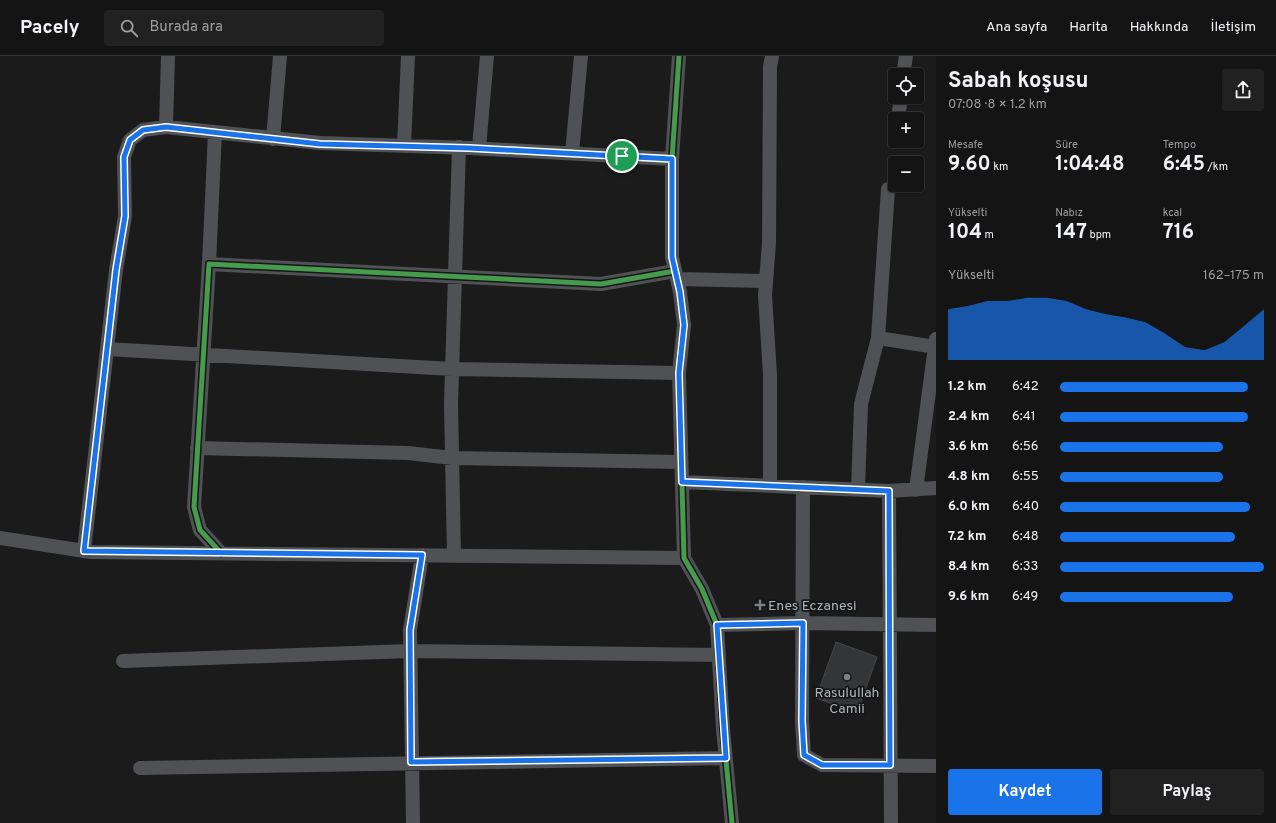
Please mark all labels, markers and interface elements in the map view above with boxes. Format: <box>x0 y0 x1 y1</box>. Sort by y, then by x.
search box <box>104 10 384 46</box>
text: Pacely <box>20 16 80 40</box>
icon: search <box>118 17 140 39</box>
text: Burada ara <box>150 18 223 37</box>
text: Ana sayfa <box>986 19 1047 36</box>
text: Harita <box>1069 19 1108 36</box>
text: Hakkında <box>1130 19 1188 36</box>
text: İletişim <box>1210 19 1256 36</box>
map controls <box>888 68 924 192</box>
button: locate <box>888 68 924 104</box>
text: Sabah koşusu <box>948 68 1089 95</box>
button: share <box>1222 69 1264 111</box>
text: 07:08 · 8 × 1.2 km <box>948 97 1047 113</box>
button: + <box>888 112 924 148</box>
text: Mesafe <box>948 138 983 152</box>
text: Süre <box>1055 138 1078 152</box>
text: Tempo <box>1163 138 1196 152</box>
pin <box>605 139 639 173</box>
icon: arrive <box>611 145 633 167</box>
text: 9.60 <box>948 152 991 178</box>
text: 1:04:48 <box>1055 152 1124 178</box>
text: 6:45 <box>1163 152 1205 178</box>
button: − <box>888 156 924 192</box>
text: km <box>991 160 1008 174</box>
text: /km <box>1205 160 1228 174</box>
text: Yükselti <box>948 206 987 220</box>
text: Nabız <box>1055 206 1083 220</box>
text: kcal <box>1163 206 1182 220</box>
text: 104 <box>948 220 982 246</box>
text: 147 <box>1055 220 1087 246</box>
text: 716 <box>1163 220 1194 246</box>
text: m <box>982 228 994 242</box>
text: bpm <box>1087 228 1111 242</box>
text: Yükselti <box>948 268 994 284</box>
text: 162–175 m <box>1203 268 1264 284</box>
text: 1.2 km <box>948 379 986 395</box>
text: 6:42 <box>1012 379 1039 395</box>
text: 2.4 km <box>948 409 989 425</box>
text: 6:41 <box>1012 409 1036 425</box>
text: 3.6 km <box>948 439 989 455</box>
text: 6:56 <box>1012 439 1039 455</box>
text: 4.8 km <box>948 469 990 485</box>
text: 6:55 <box>1012 469 1039 485</box>
text: 6.0 km <box>948 499 990 515</box>
text: 6:40 <box>1012 499 1039 515</box>
text: 7.2 km <box>948 529 986 545</box>
text: 6:48 <box>1012 529 1039 545</box>
text: 8.4 km <box>948 559 989 575</box>
text: 6:33 <box>1012 559 1038 575</box>
text: 9.6 km <box>948 589 989 605</box>
text: 6:49 <box>1012 589 1038 605</box>
place label: Enes Eczanesi <box>768 598 857 615</box>
marker: Enes Eczanesi <box>755 600 765 610</box>
marker: Rasulullah Camii <box>842 672 852 682</box>
place label: Rasulullah Camii <box>815 685 879 718</box>
button: Kaydet <box>948 769 1102 815</box>
button: Paylaş <box>1110 769 1264 815</box>

